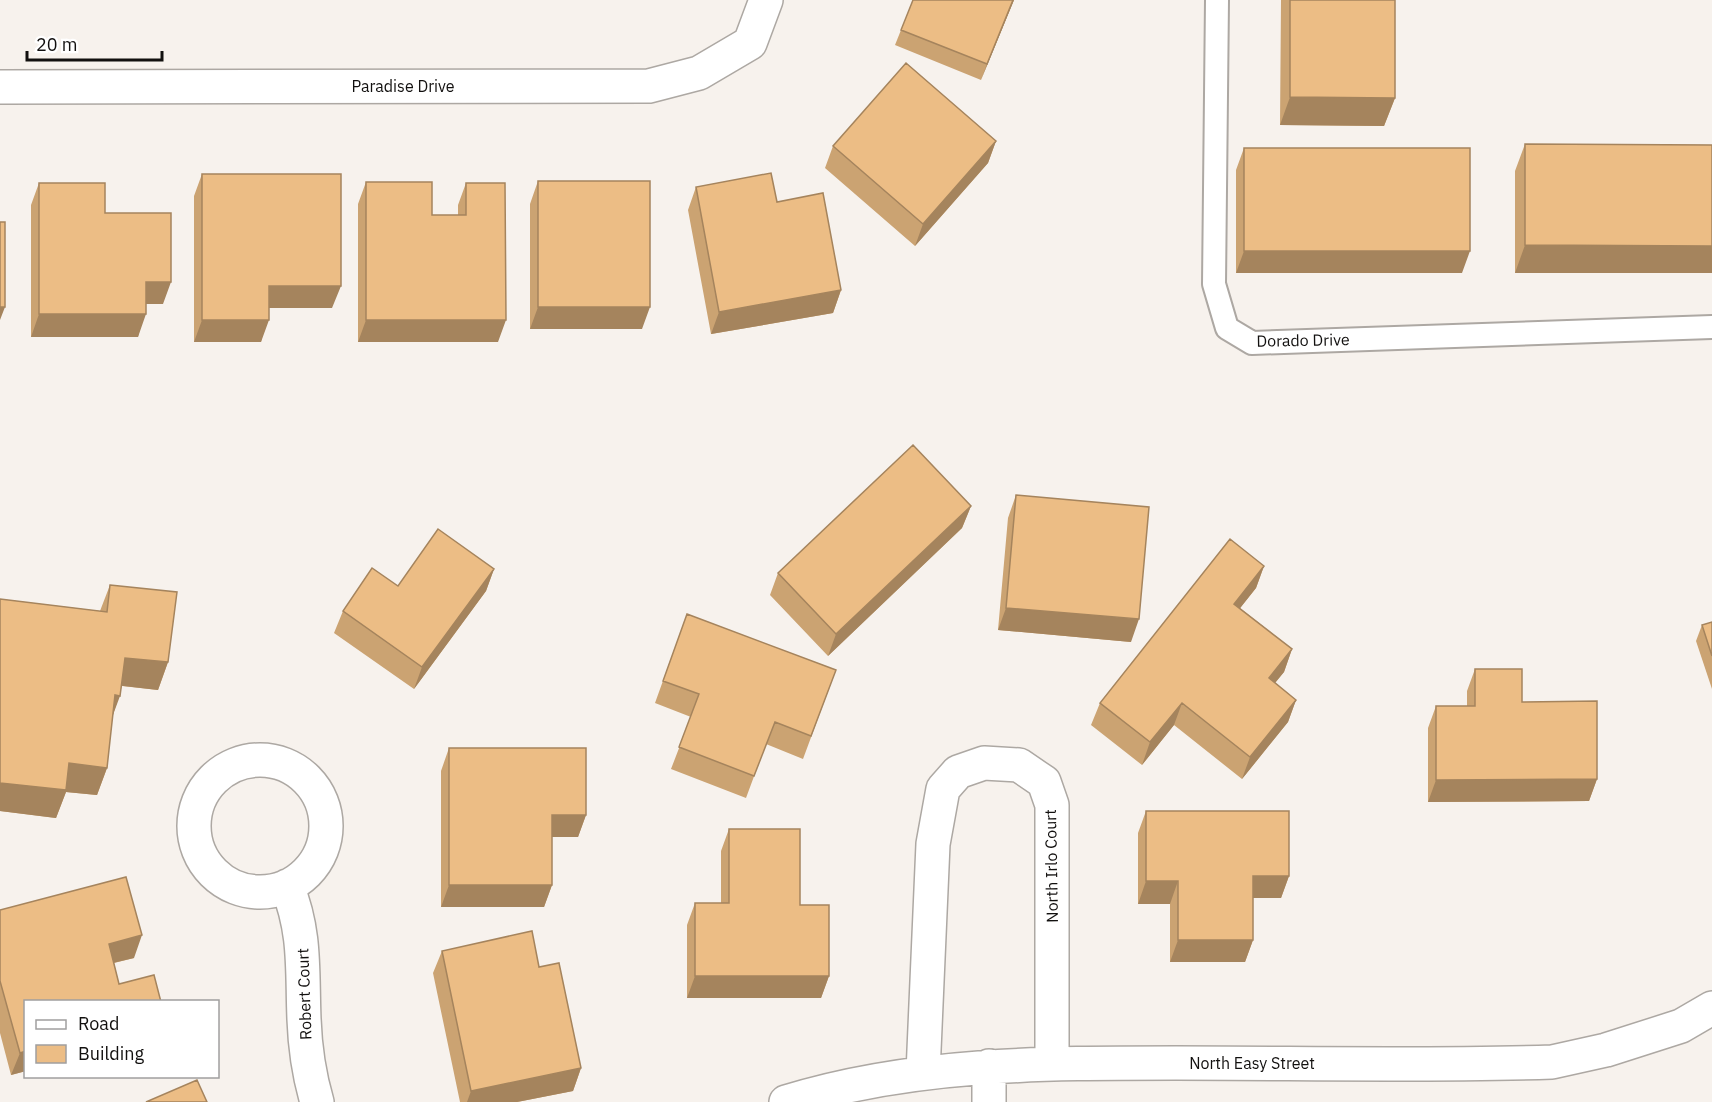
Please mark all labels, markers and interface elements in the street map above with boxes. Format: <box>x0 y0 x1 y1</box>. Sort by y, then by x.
scale bar <box>27 24 162 62</box>
text: 20 m <box>36 33 78 56</box>
street label: Paradise Drive <box>351 76 455 96</box>
street label: Dorado Drive <box>1256 329 1350 351</box>
street label: North Irlo Court <box>1040 809 1062 923</box>
street label: Robert Court <box>292 948 316 1040</box>
legend <box>24 1000 219 1078</box>
text: Road <box>78 1012 119 1035</box>
text: Building <box>78 1042 145 1065</box>
street label: North Easy Street <box>1189 1053 1315 1073</box>

